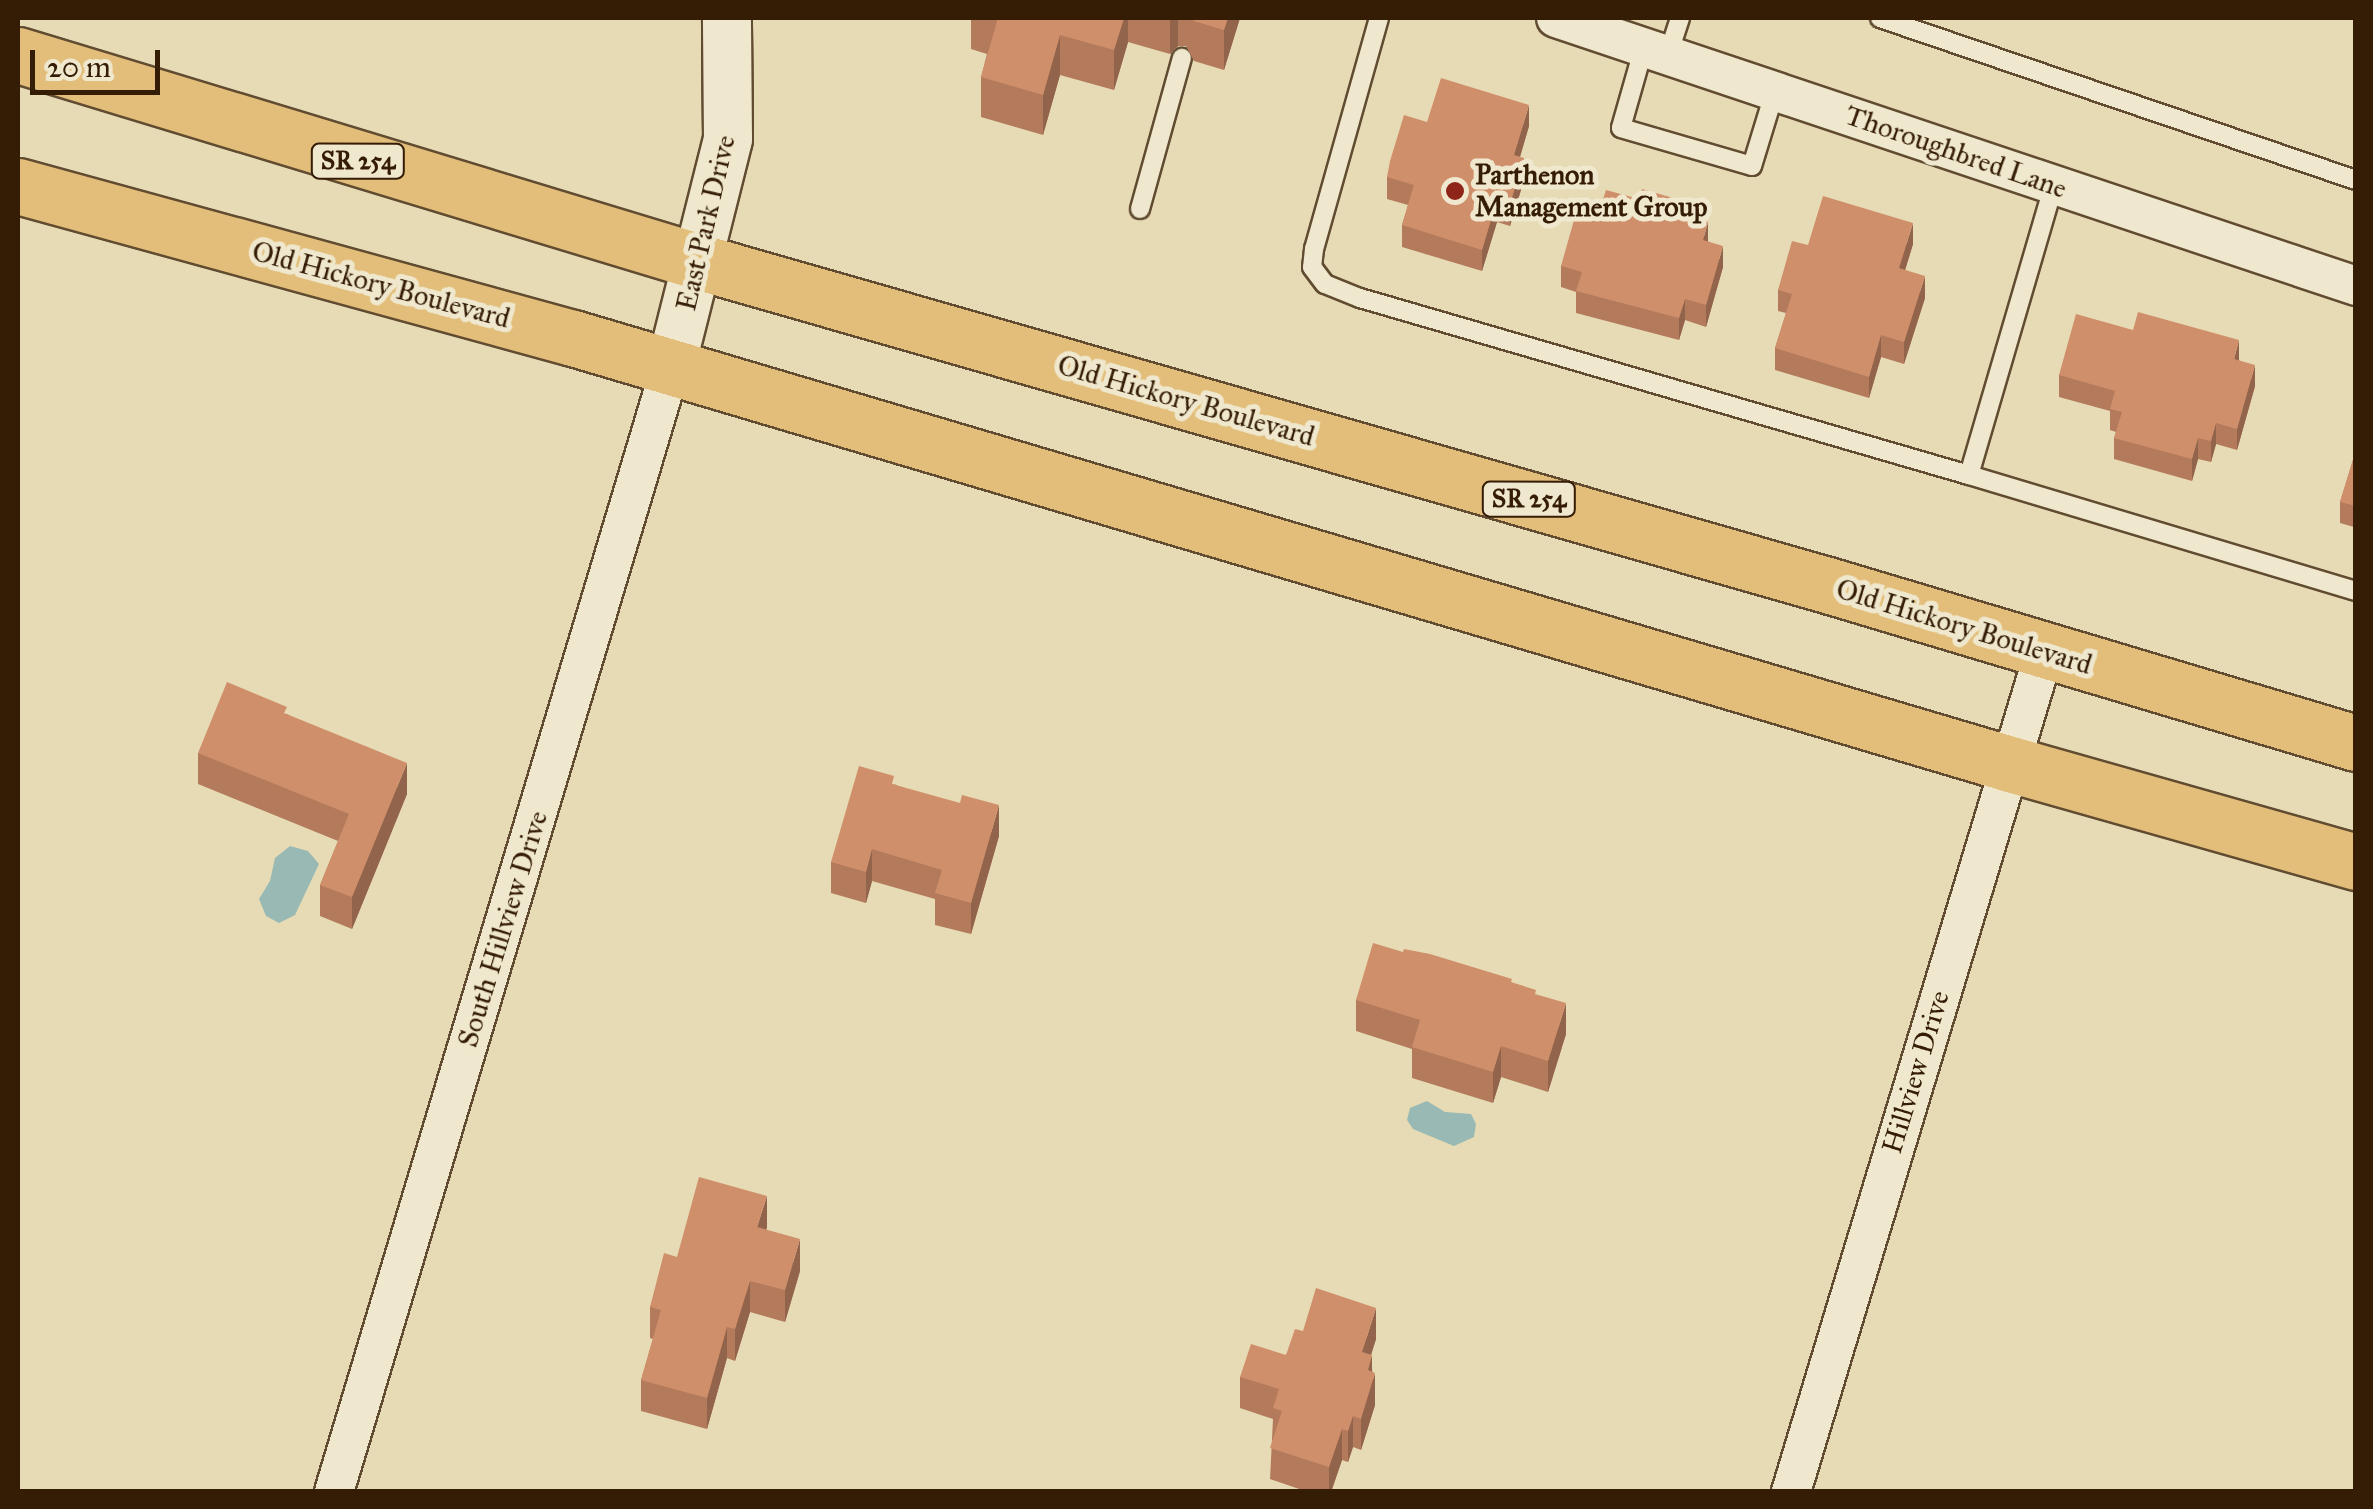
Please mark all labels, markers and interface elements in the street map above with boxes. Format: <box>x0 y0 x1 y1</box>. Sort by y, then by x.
scale bar <box>35 30 165 92</box>
text: 20 m <box>47 49 111 85</box>
street label: Thoroughbred Lane <box>1841 98 2071 206</box>
street label: East Park Drive <box>669 132 743 314</box>
road number: SR 254 <box>310 141 406 181</box>
place label: Parthenon Management Group <box>1475 158 1708 224</box>
marker: Parthenon Management Group <box>1444 180 1466 202</box>
street label: Old Hickory Boulevard <box>248 234 514 336</box>
street label: Old Hickory Boulevard <box>1054 348 1318 454</box>
road number: SR 254 <box>1482 479 1576 519</box>
street label: Old Hickory Boulevard <box>1832 572 2096 682</box>
street label: South Hillview Drive <box>451 807 555 1051</box>
street label: Hillview Drive <box>1875 986 1957 1158</box>

